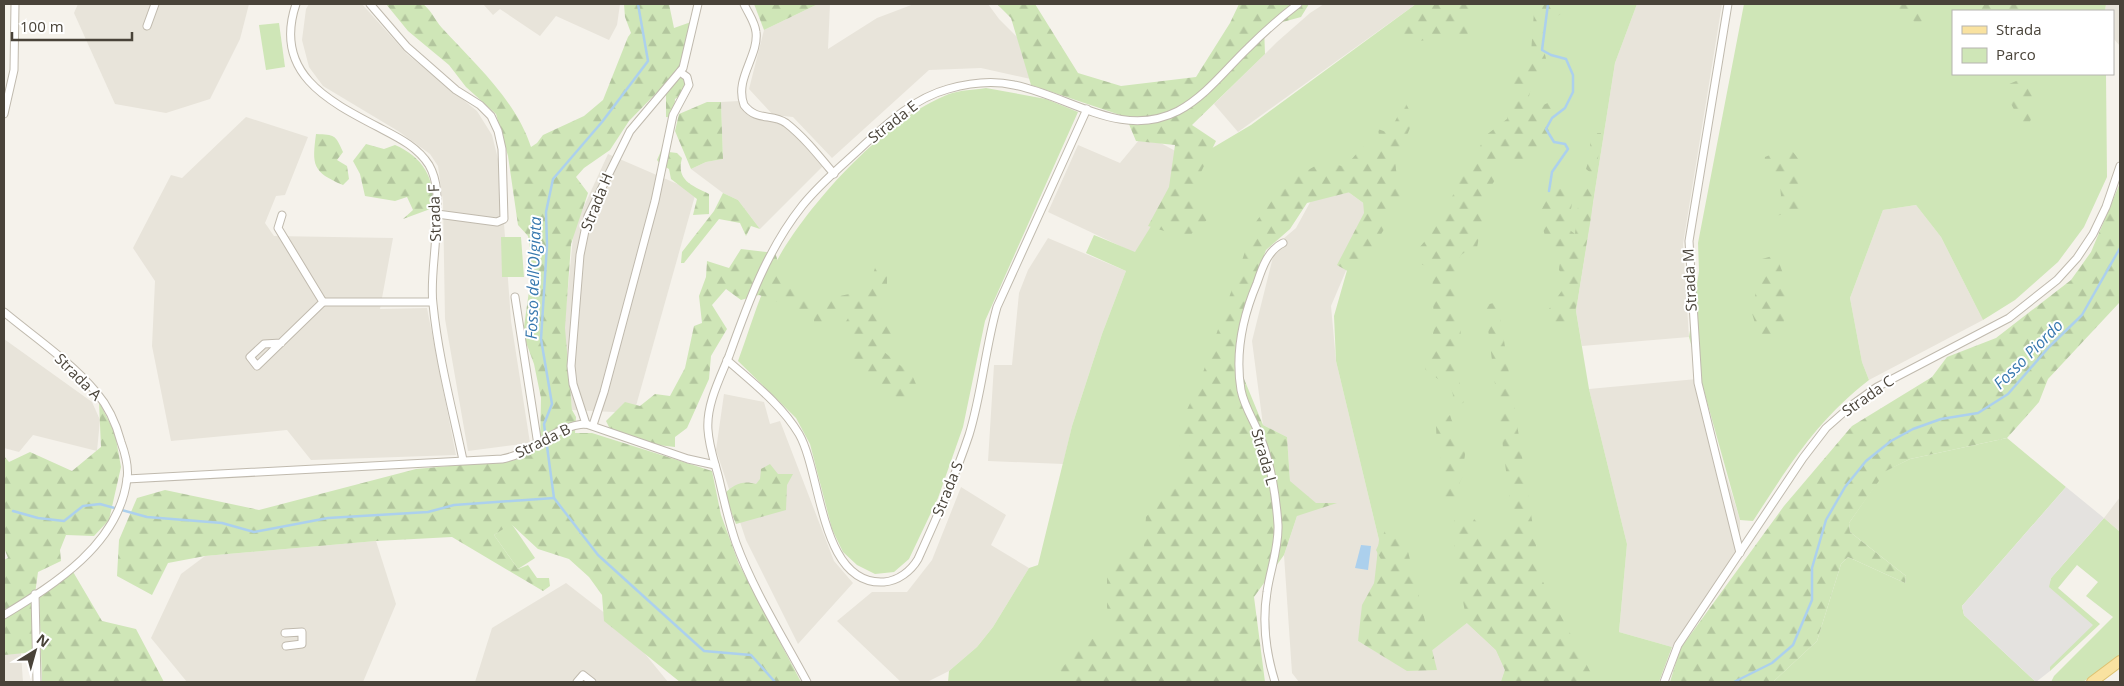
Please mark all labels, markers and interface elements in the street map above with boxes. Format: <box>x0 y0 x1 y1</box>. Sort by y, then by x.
scale bar <box>12 10 132 42</box>
legend <box>1952 10 2114 75</box>
text: 100 m <box>20 16 64 36</box>
text: Strada <box>1996 19 2042 39</box>
text: Parco <box>1996 44 2036 64</box>
street label: Strada E <box>863 96 921 147</box>
street label: Strada H <box>575 170 617 233</box>
street label: Strada F <box>423 184 445 242</box>
water label: Fosso dell’Olgiata <box>520 216 546 340</box>
street label: Strada M <box>1677 248 1701 312</box>
water label: Fosso Piordo <box>1988 314 2068 394</box>
street label: Strada A <box>51 348 107 405</box>
street label: Strada C <box>1838 370 1897 420</box>
street label: Strada B <box>512 418 574 462</box>
street label: Strada L <box>1247 426 1283 487</box>
street label: Strada S <box>927 458 967 519</box>
north arrow <box>10 626 60 676</box>
text: N <box>33 629 53 651</box>

